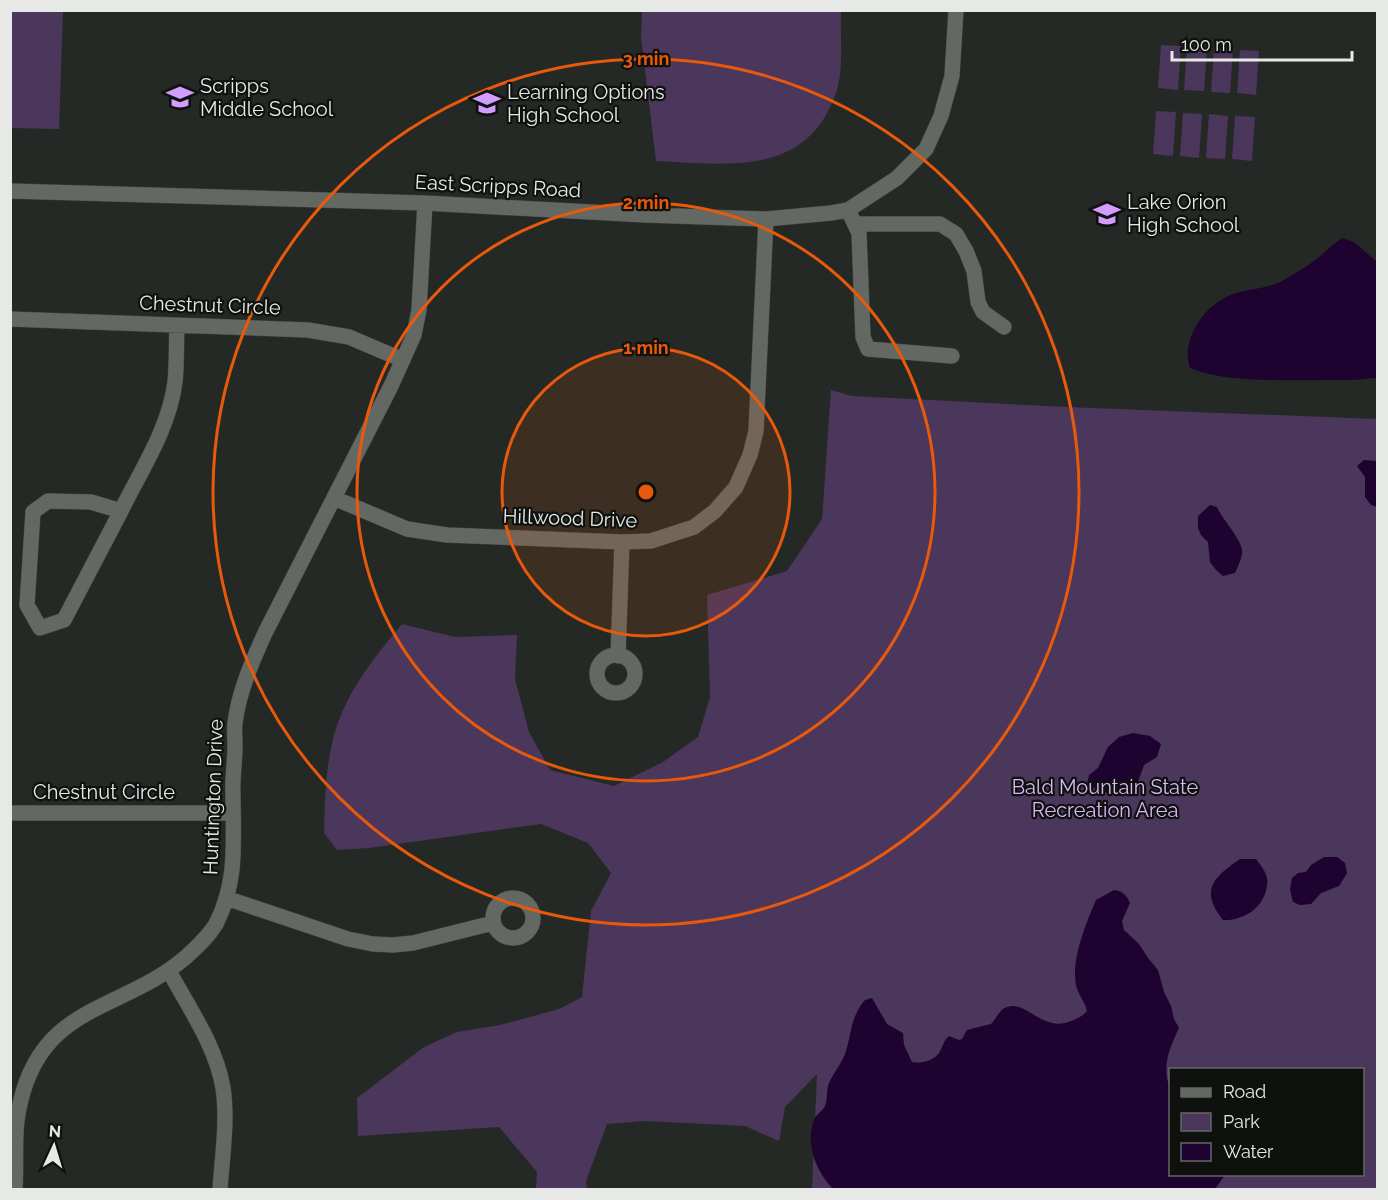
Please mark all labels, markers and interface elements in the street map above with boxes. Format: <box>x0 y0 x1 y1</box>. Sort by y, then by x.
scale bar <box>1172 24 1352 62</box>
text: 100 m <box>1181 34 1232 55</box>
text: 3 min <box>623 48 669 69</box>
place label: Scripps Middle School <box>200 74 334 121</box>
place label: Learning Options High School <box>507 80 665 127</box>
school or university icon: Scripps Middle School <box>165 82 195 112</box>
school or university icon: Learning Options High School <box>472 88 502 118</box>
street label: East Scripps Road <box>414 170 582 202</box>
place label: Lake Orion High School <box>1127 190 1240 237</box>
text: 2 min <box>623 192 669 213</box>
school or university icon: Lake Orion High School <box>1092 199 1122 229</box>
street label: Chestnut Circle <box>139 291 282 319</box>
text: 1 min <box>623 337 669 358</box>
centre of rings <box>636 482 656 502</box>
street label: Hillwood Drive <box>502 504 638 532</box>
street label: Huntington Drive <box>198 718 228 875</box>
park label: Bald Mountain State Recreation Area <box>1012 775 1198 822</box>
street label: Chestnut Circle <box>33 780 175 804</box>
legend <box>1169 1068 1364 1176</box>
text: Road <box>1223 1081 1266 1102</box>
text: Park <box>1223 1111 1260 1132</box>
north arrow <box>24 1116 84 1176</box>
text: N <box>48 1122 62 1141</box>
text: Water <box>1223 1141 1274 1162</box>

